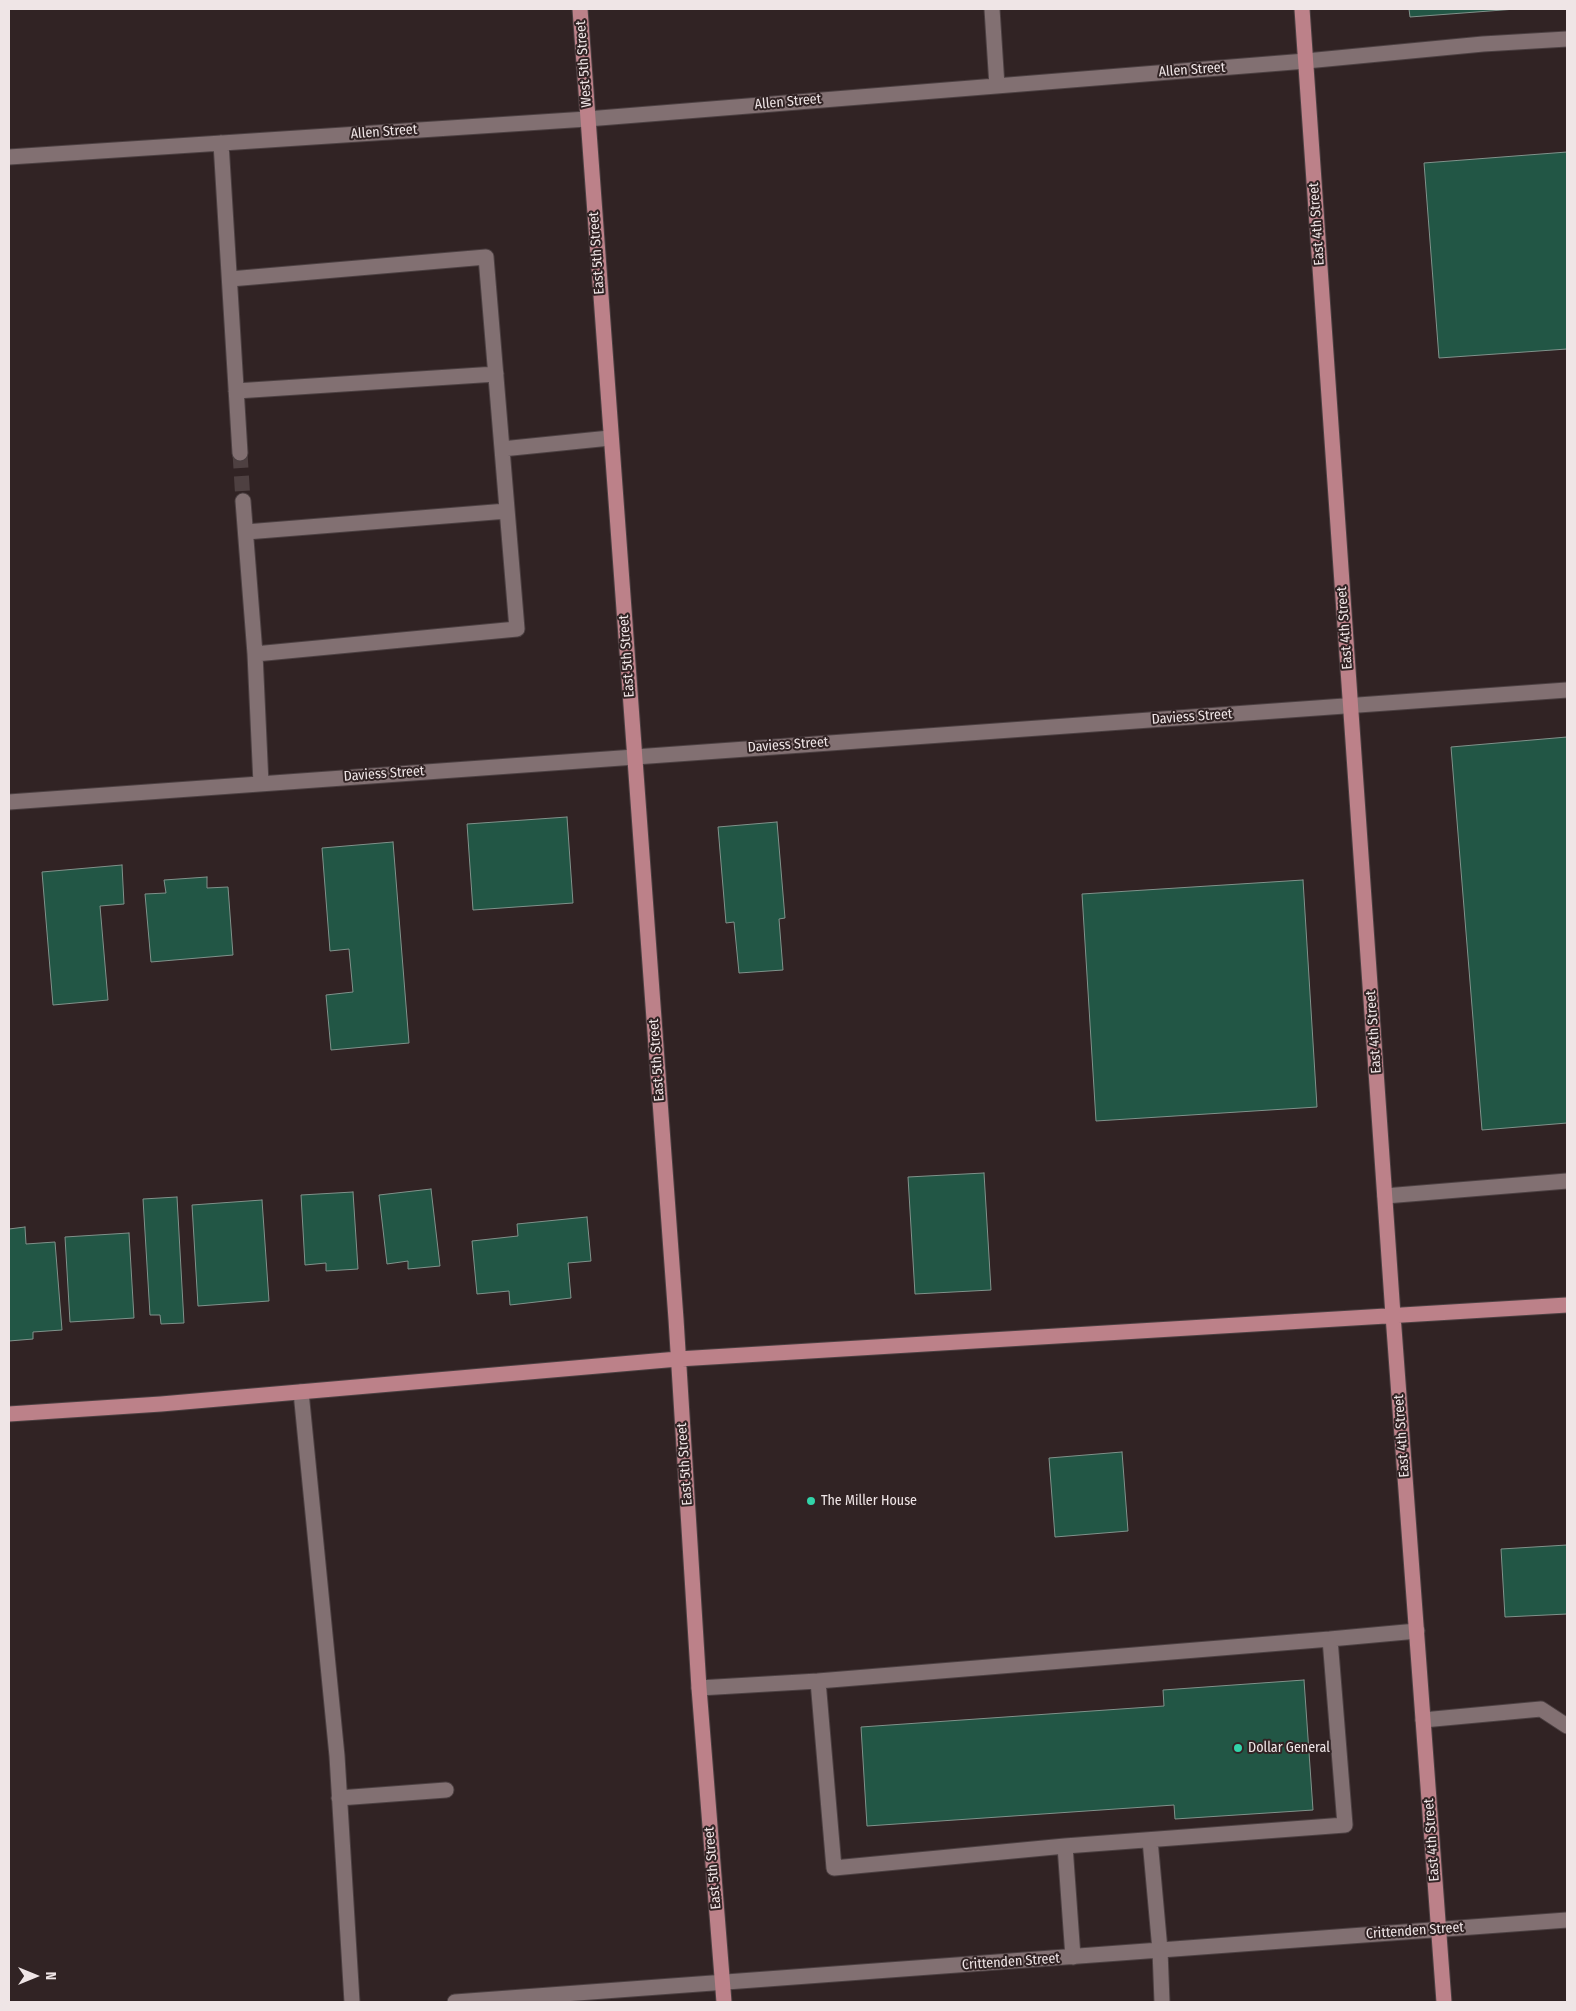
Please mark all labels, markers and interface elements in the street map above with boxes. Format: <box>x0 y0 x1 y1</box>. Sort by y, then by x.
street label: West 5th Street <box>573 20 595 108</box>
street label: Allen Street <box>1158 59 1226 81</box>
street label: Allen Street <box>754 91 822 113</box>
street label: Allen Street <box>350 121 418 143</box>
street label: East 4th Street <box>1306 182 1328 266</box>
street label: East 5th Street <box>586 211 608 295</box>
street label: East 4th Street <box>1334 586 1356 670</box>
street label: East 5th Street <box>616 614 638 698</box>
street label: Daviess Street <box>1151 706 1233 728</box>
street label: Daviess Street <box>747 734 829 756</box>
street label: Daviess Street <box>343 763 425 785</box>
street label: East 4th Street <box>1363 990 1385 1074</box>
street label: East 5th Street <box>646 1018 668 1102</box>
street label: East 4th Street <box>1391 1394 1413 1478</box>
street label: East 5th Street <box>674 1422 696 1506</box>
place label: The Miller House <box>821 1493 917 1509</box>
marker: The Miller House <box>805 1495 817 1507</box>
place label: Dollar General <box>1248 1740 1330 1756</box>
marker: Dollar General <box>1232 1742 1244 1754</box>
street label: East 4th Street <box>1421 1798 1443 1882</box>
street label: East 5th Street <box>701 1826 725 1910</box>
street label: Crittenden Street <box>1365 1919 1465 1943</box>
street label: Crittenden Street <box>961 1950 1061 1974</box>
north arrow <box>10 1951 60 2001</box>
text: N <box>42 1972 59 1980</box>

